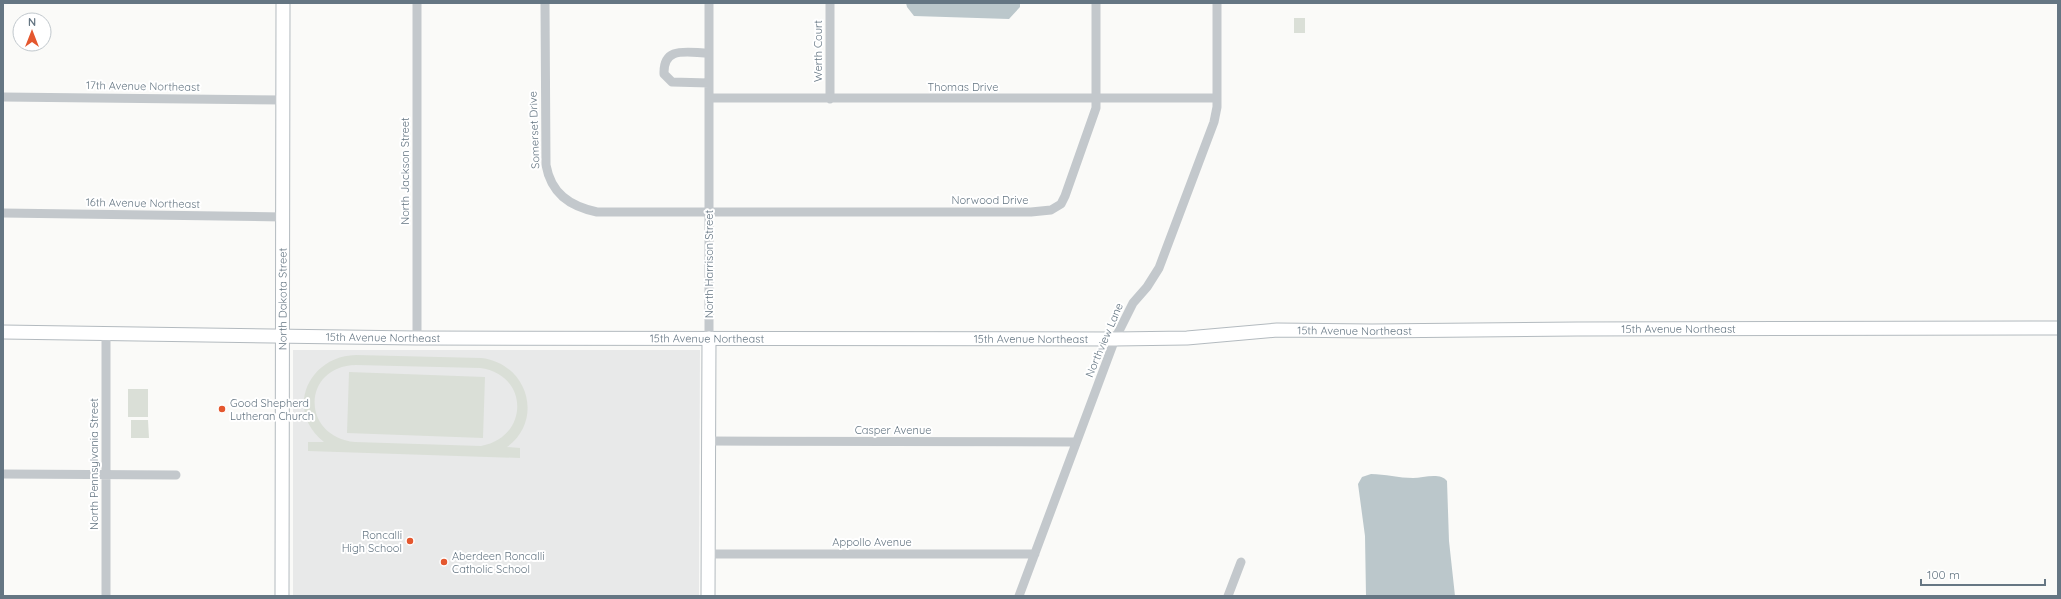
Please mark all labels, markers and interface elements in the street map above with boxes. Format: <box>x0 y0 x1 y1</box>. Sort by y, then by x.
north arrow <box>12 12 52 52</box>
text: N <box>28 15 36 29</box>
street label: Werth Court <box>811 20 825 82</box>
street label: 17th Avenue Northeast <box>86 78 200 94</box>
street label: Thomas Drive <box>928 80 998 94</box>
street label: Somerset Drive <box>526 91 542 169</box>
street label: North Jackson Street <box>398 117 412 225</box>
street label: Norwood Drive <box>951 193 1029 207</box>
street label: 16th Avenue Northeast <box>86 195 201 211</box>
street label: North Harrison Street <box>702 209 716 318</box>
street label: North Dakota Street <box>275 248 290 350</box>
street label: Northview Lane <box>1082 301 1126 379</box>
street label: 15th Avenue Northeast <box>1621 322 1736 336</box>
street label: 15th Avenue Northeast <box>1297 323 1412 338</box>
street label: 15th Avenue Northeast <box>326 330 440 345</box>
street label: 15th Avenue Northeast <box>650 331 764 345</box>
street label: 15th Avenue Northeast <box>974 332 1088 346</box>
place label: Good Shepherd Lutheran Church <box>230 396 314 423</box>
street label: North Pennsylvania Street <box>87 398 101 530</box>
marker: Good Shepherd Lutheran Church <box>217 404 227 414</box>
street label: Casper Avenue <box>855 423 931 437</box>
place label: Roncalli High School <box>342 528 402 555</box>
street label: Appollo Avenue <box>832 535 912 549</box>
marker: Roncalli High School <box>405 536 415 546</box>
place label: Aberdeen Roncalli Catholic School <box>452 549 545 576</box>
marker: Aberdeen Roncalli Catholic School <box>439 557 449 567</box>
scale bar <box>1921 561 2045 587</box>
text: 100 m <box>1927 567 1960 582</box>

